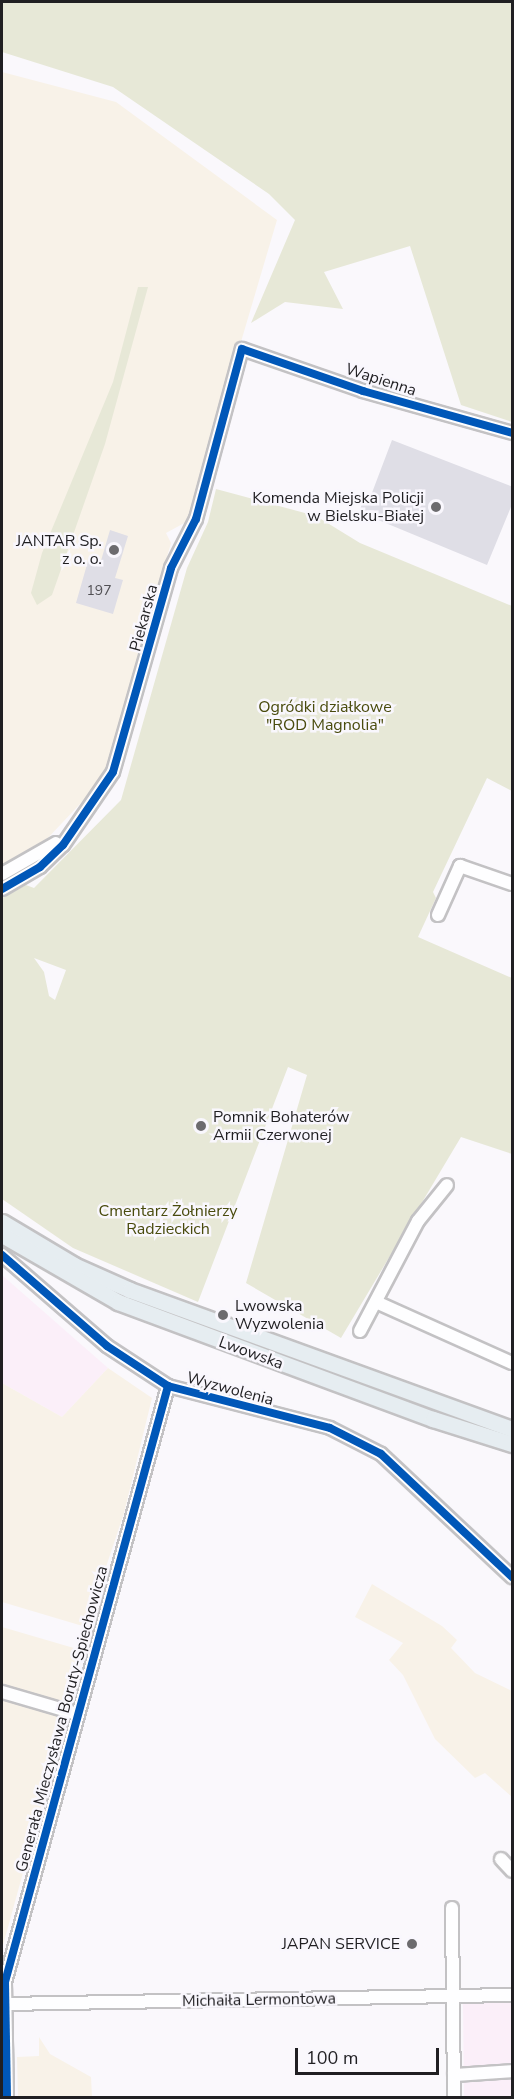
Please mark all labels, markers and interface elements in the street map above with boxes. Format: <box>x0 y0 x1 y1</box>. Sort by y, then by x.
street label: Wapienna <box>343 360 419 400</box>
place label: Komenda Miejska Policji w Bielsku-Białej <box>252 488 424 526</box>
marker: Komenda Miejska Policji w Bielsku-Białej <box>429 500 443 514</box>
place label: JANTAR Sp. z o. o. <box>16 531 102 569</box>
marker: JANTAR Sp. z o. o. <box>107 543 121 557</box>
street label: Piekarska <box>126 582 162 654</box>
house number: 197 <box>86 583 112 599</box>
park label: Ogródki działkowe "ROD Magnolia" <box>258 697 392 735</box>
place label: Pomnik Bohaterów Armii Czerwonej <box>213 1107 349 1145</box>
marker: Pomnik Bohaterów Armii Czerwonej <box>194 1119 208 1133</box>
park label: Cmentarz Żołnierzy Radzieckich <box>99 1201 237 1239</box>
place label: Lwowska Wyzwolenia <box>235 1296 324 1334</box>
marker: Lwowska Wyzwolenia <box>216 1308 230 1322</box>
street label: Lwowska <box>216 1332 286 1374</box>
street label: Wyzwolenia <box>184 1368 276 1410</box>
street label: Generała Mieczysława Boruty-Spiechowicza <box>12 1564 112 1874</box>
place label: JAPAN SERVICE <box>282 1934 400 1954</box>
marker: JAPAN SERVICE <box>405 1937 419 1951</box>
street label: Michaiła Lermontowa <box>182 1989 336 2011</box>
scale bar <box>298 2036 442 2074</box>
text: 100 m <box>306 2046 358 2070</box>

